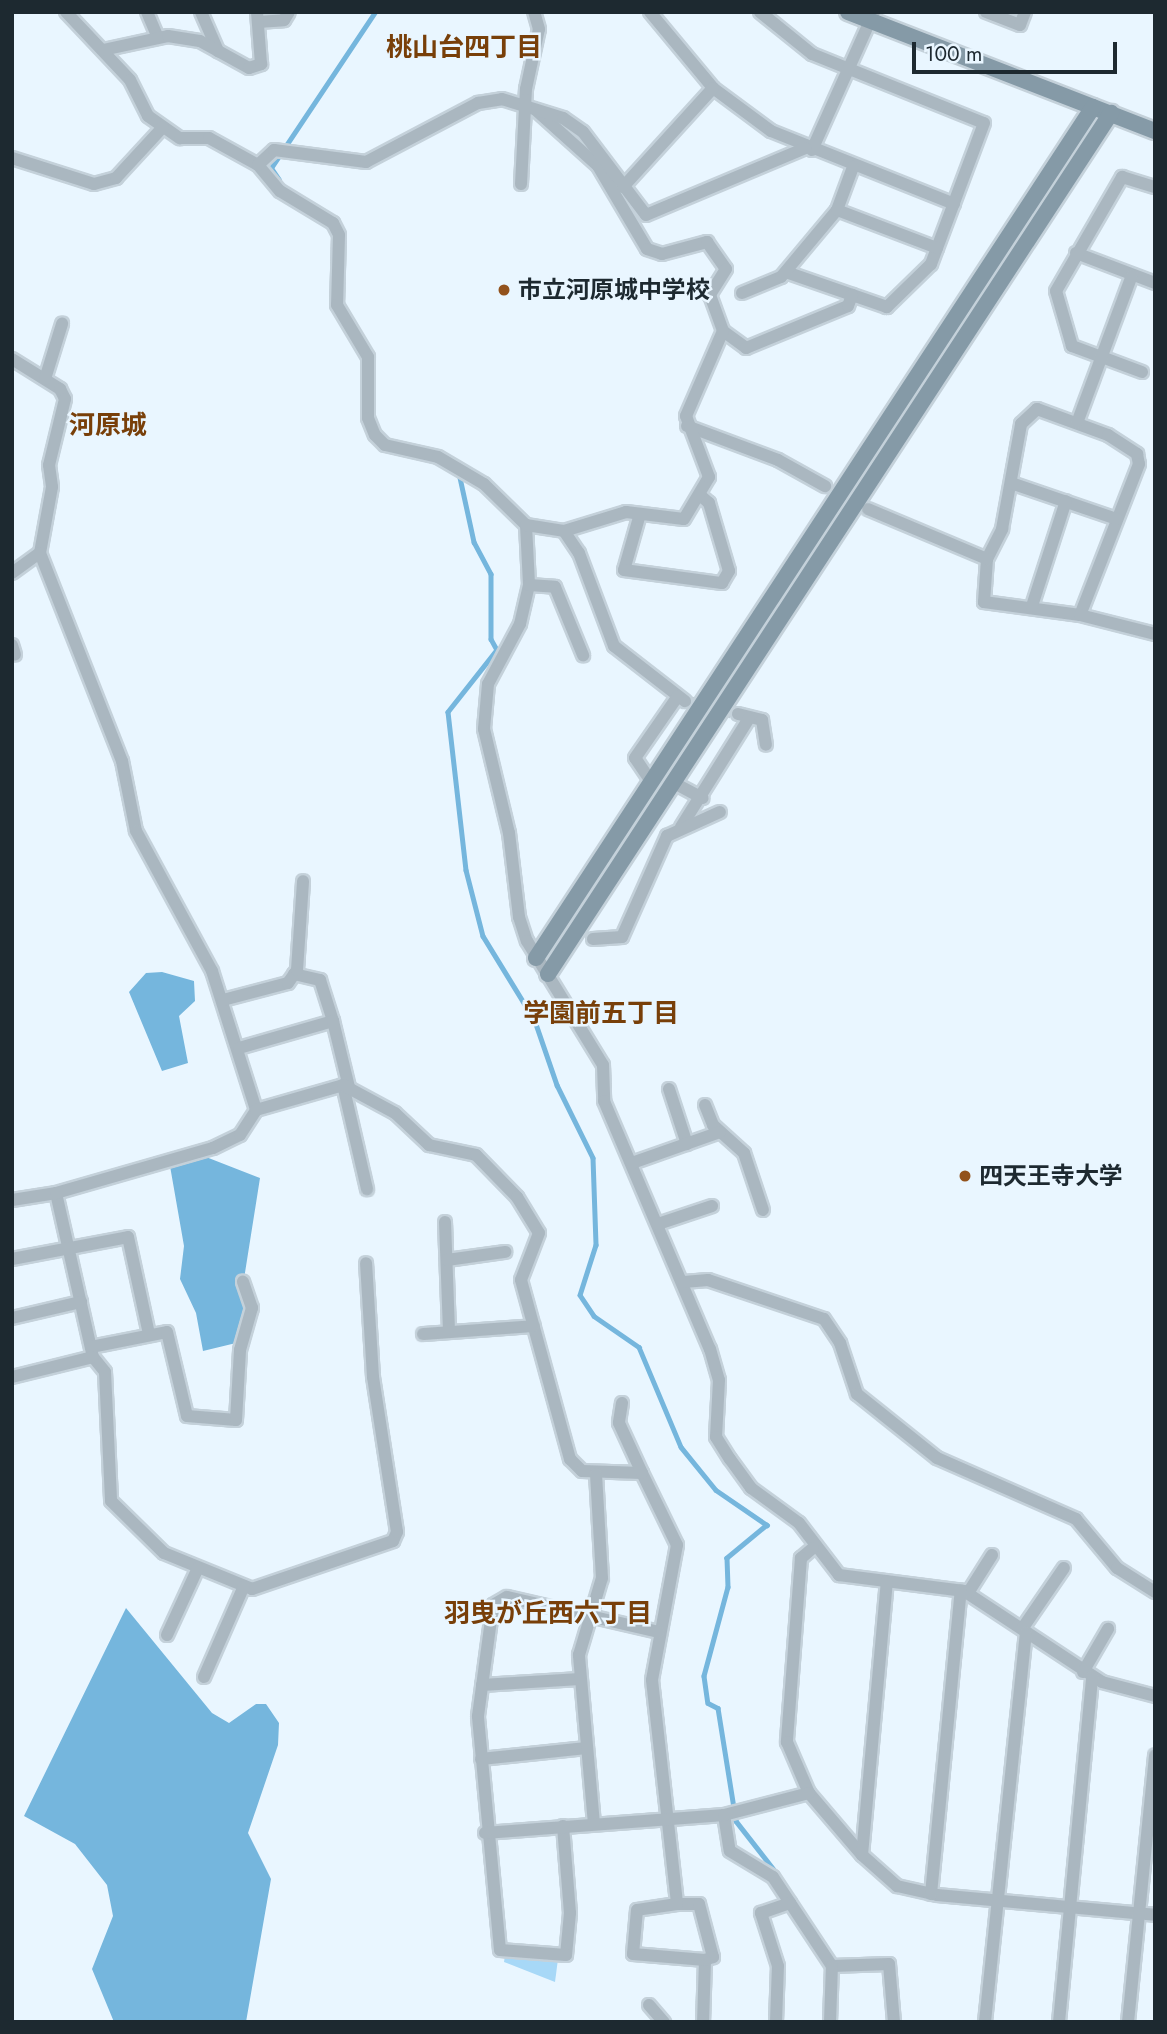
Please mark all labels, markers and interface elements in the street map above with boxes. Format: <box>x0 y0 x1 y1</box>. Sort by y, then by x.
scale bar <box>915 28 1120 72</box>
district label: 桃山台四丁目 <box>386 32 542 64</box>
text: 100 m <box>925 39 982 69</box>
place label: 市立河原城中学校 <box>518 276 710 304</box>
marker: 市立河原城中学校 <box>496 282 512 298</box>
district label: 河原城 <box>69 410 147 442</box>
district label: 学園前五丁目 <box>523 998 679 1030</box>
place label: 四天王寺大学 <box>979 1162 1123 1190</box>
marker: 四天王寺大学 <box>957 1168 973 1184</box>
district label: 羽曳が丘西六丁目 <box>444 1598 652 1630</box>

